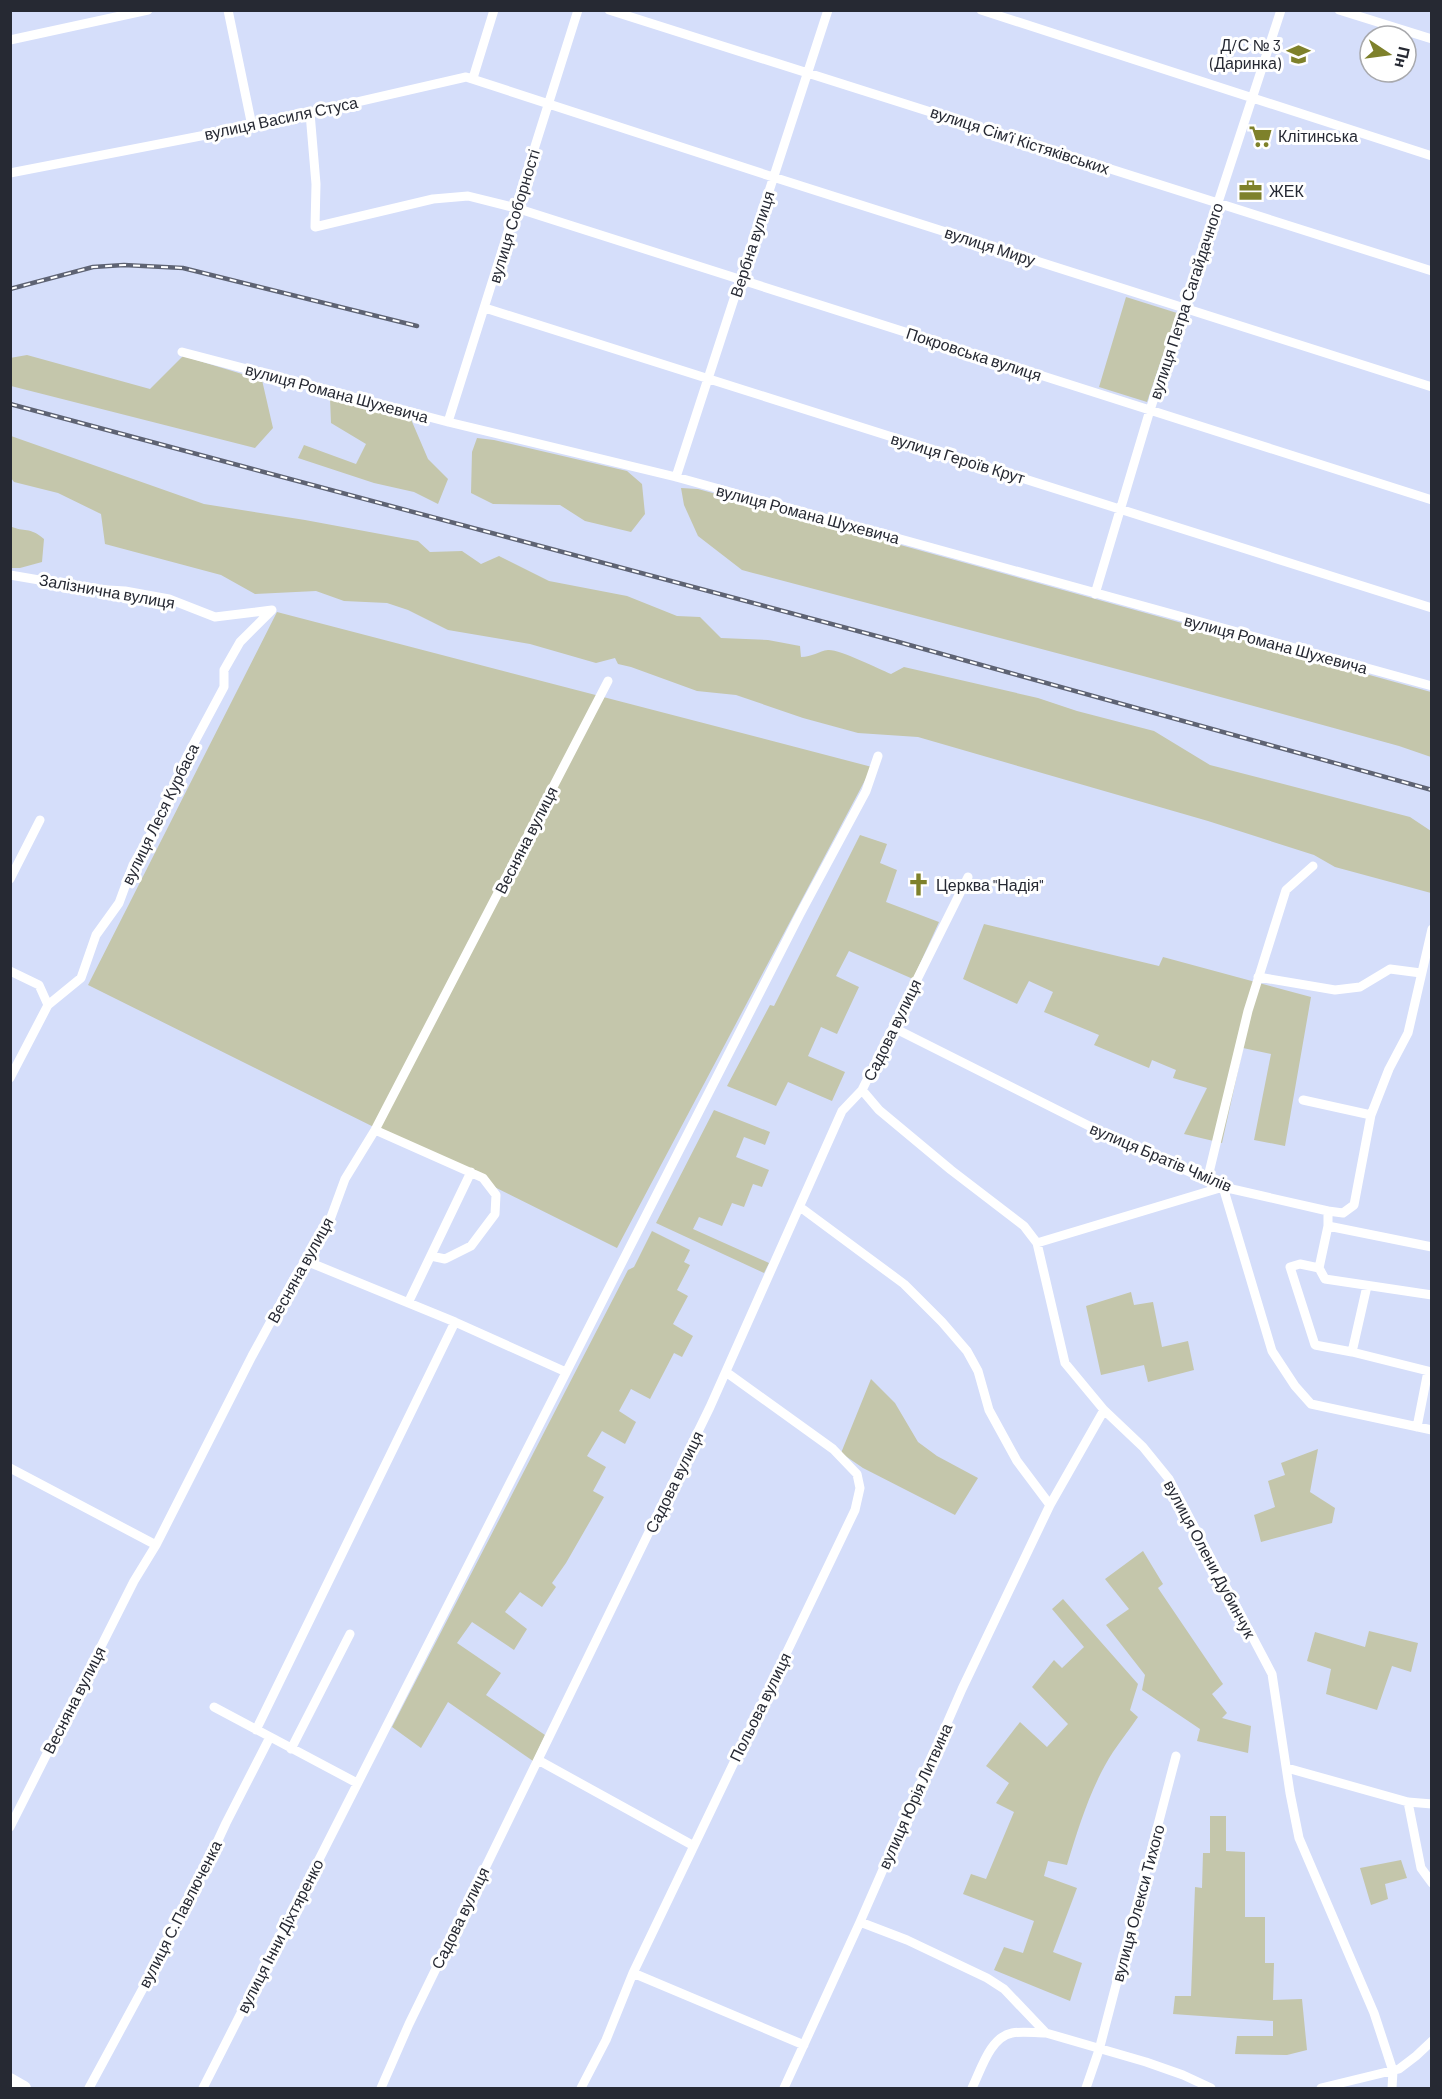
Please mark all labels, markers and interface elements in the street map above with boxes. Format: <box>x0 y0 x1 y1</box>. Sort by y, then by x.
north arrow <box>1358 24 1418 84</box>
place label: Д/С № 3 (Даринка) <box>1209 35 1282 72</box>
school or university icon: Д/С № 3 (Даринка) <box>1286 41 1312 67</box>
text: Пн <box>1391 45 1415 70</box>
street label: вулиця Василя Стуса <box>202 92 360 143</box>
street label: вулиця Сімʼї Кістяківських <box>928 102 1112 177</box>
supermarket icon: Клітинська <box>1247 123 1273 149</box>
place label: Клітинська <box>1278 126 1358 145</box>
street label: вулиця Соборності <box>484 147 543 285</box>
office icon: ЖЕК <box>1238 178 1264 204</box>
place label: ЖЕК <box>1269 181 1304 200</box>
street label: Вербна вулиця <box>725 188 778 299</box>
street label: вулиця Петра Сагайдачного <box>1145 200 1226 402</box>
street label: вулиця Миру <box>942 222 1038 269</box>
street label: Покровська вулиця <box>904 323 1044 384</box>
street label: вулиця Романа Шухевича <box>243 359 431 426</box>
street label: вулиця Героїв Крут <box>889 428 1028 487</box>
street label: вулиця Романа Шухевича <box>714 480 902 547</box>
street label: Залізнична вулиця <box>38 569 177 612</box>
street label: вулиця Романа Шухевича <box>1182 610 1370 677</box>
street label: вулиця Леся Курбаса <box>117 740 202 888</box>
street label: Весняна вулиця <box>490 783 561 897</box>
church icon: Церква "Надія" <box>905 872 931 898</box>
place label: Церква "Надія" <box>936 875 1043 894</box>
street label: Садова вулиця <box>859 976 924 1084</box>
street label: вулиця Братів Чмілів <box>1087 1118 1235 1195</box>
street label: Весняна вулиця <box>263 1214 336 1326</box>
street label: Садова вулиця <box>641 1428 706 1536</box>
street label: вулиця Олени Дубинчук <box>1161 1477 1261 1642</box>
street label: Весняна вулиця <box>38 1643 109 1757</box>
street label: Польова вулиця <box>725 1649 794 1764</box>
street label: вулиця Юрія Литвина <box>874 1720 955 1872</box>
street label: вулиця Олекси Тихого <box>1107 1822 1168 1984</box>
street label: вулиця С.Павлюченка <box>134 1837 225 1991</box>
street label: вулиця Інни Діхтяренко <box>232 1856 327 2016</box>
street label: Садова вулиця <box>427 1864 492 1972</box>

